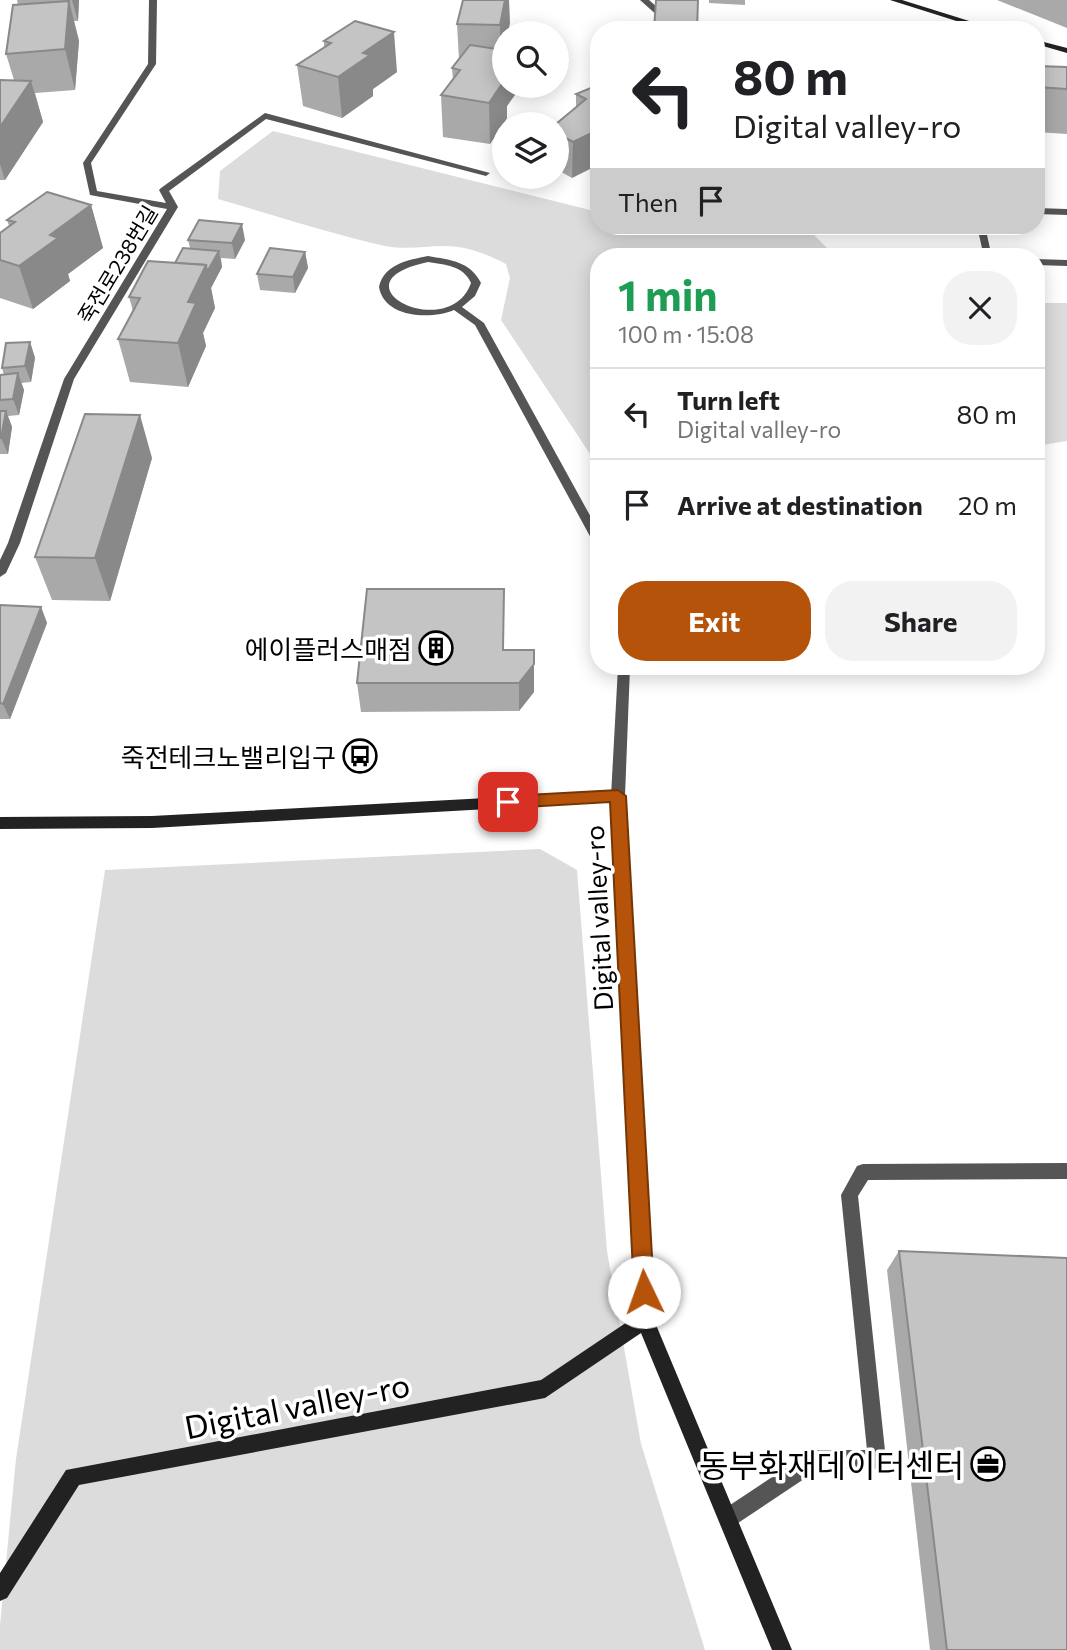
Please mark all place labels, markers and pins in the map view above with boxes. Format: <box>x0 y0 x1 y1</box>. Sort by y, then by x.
building icon: 에이플러스매점 <box>417 629 455 667</box>
place label: 에이플러스매점 <box>245 633 412 664</box>
bus stop icon: 죽전테크노밸리입구 <box>341 737 379 775</box>
place label: 죽전테크노밸리입구 <box>121 741 336 772</box>
pin <box>478 772 538 832</box>
place label: 동부화재데이터센터 <box>699 1444 964 1484</box>
office icon: 동부화재데이터센터 <box>969 1445 1007 1483</box>

